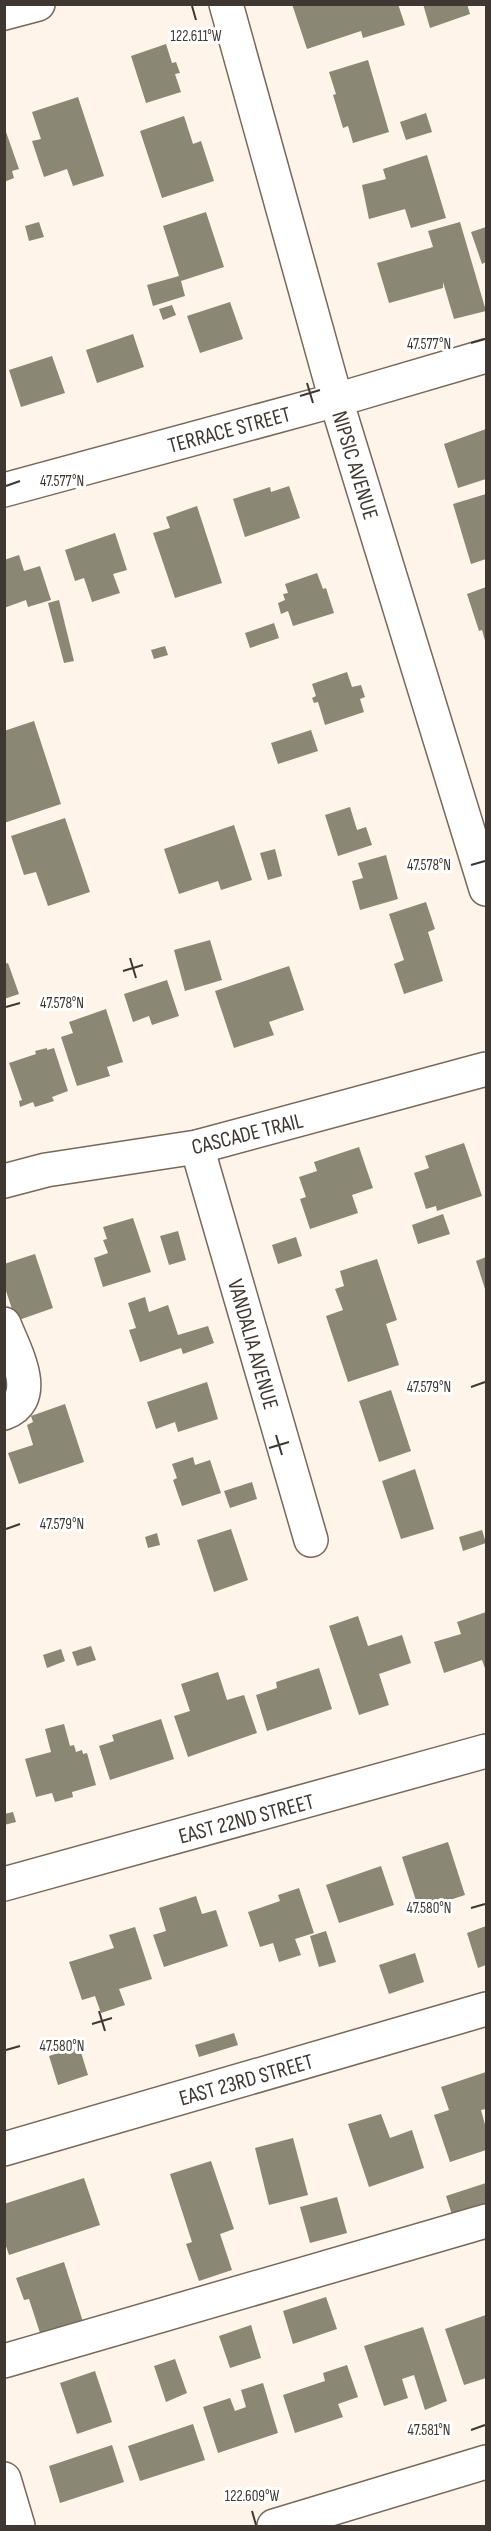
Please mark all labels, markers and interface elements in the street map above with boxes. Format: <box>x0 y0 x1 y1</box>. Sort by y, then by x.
text: 122.611°W <box>171 27 222 46</box>
text: 47.577°N <box>407 335 451 354</box>
street label: TERRACE STREET <box>165 401 294 460</box>
street label: NIPSIC AVENUE <box>325 408 384 523</box>
text: 47.577°N <box>40 472 84 491</box>
text: 47.578°N <box>407 856 451 875</box>
text: 47.578°N <box>40 994 84 1013</box>
street label: CASCADE TRAIL <box>189 1108 306 1161</box>
street label: VANDALIA AVENUE <box>221 1276 284 1413</box>
text: 47.579°N <box>407 1378 451 1397</box>
text: 47.579°N <box>40 1515 84 1534</box>
street label: EAST 22ND STREET <box>176 1788 317 1850</box>
text: 47.580°N <box>407 1899 452 1918</box>
text: 47.580°N <box>40 2037 85 2056</box>
street label: EAST 23RD STREET <box>176 2048 317 2112</box>
text: 47.581°N <box>408 2421 450 2440</box>
text: 122.609°W <box>225 2487 279 2506</box>

